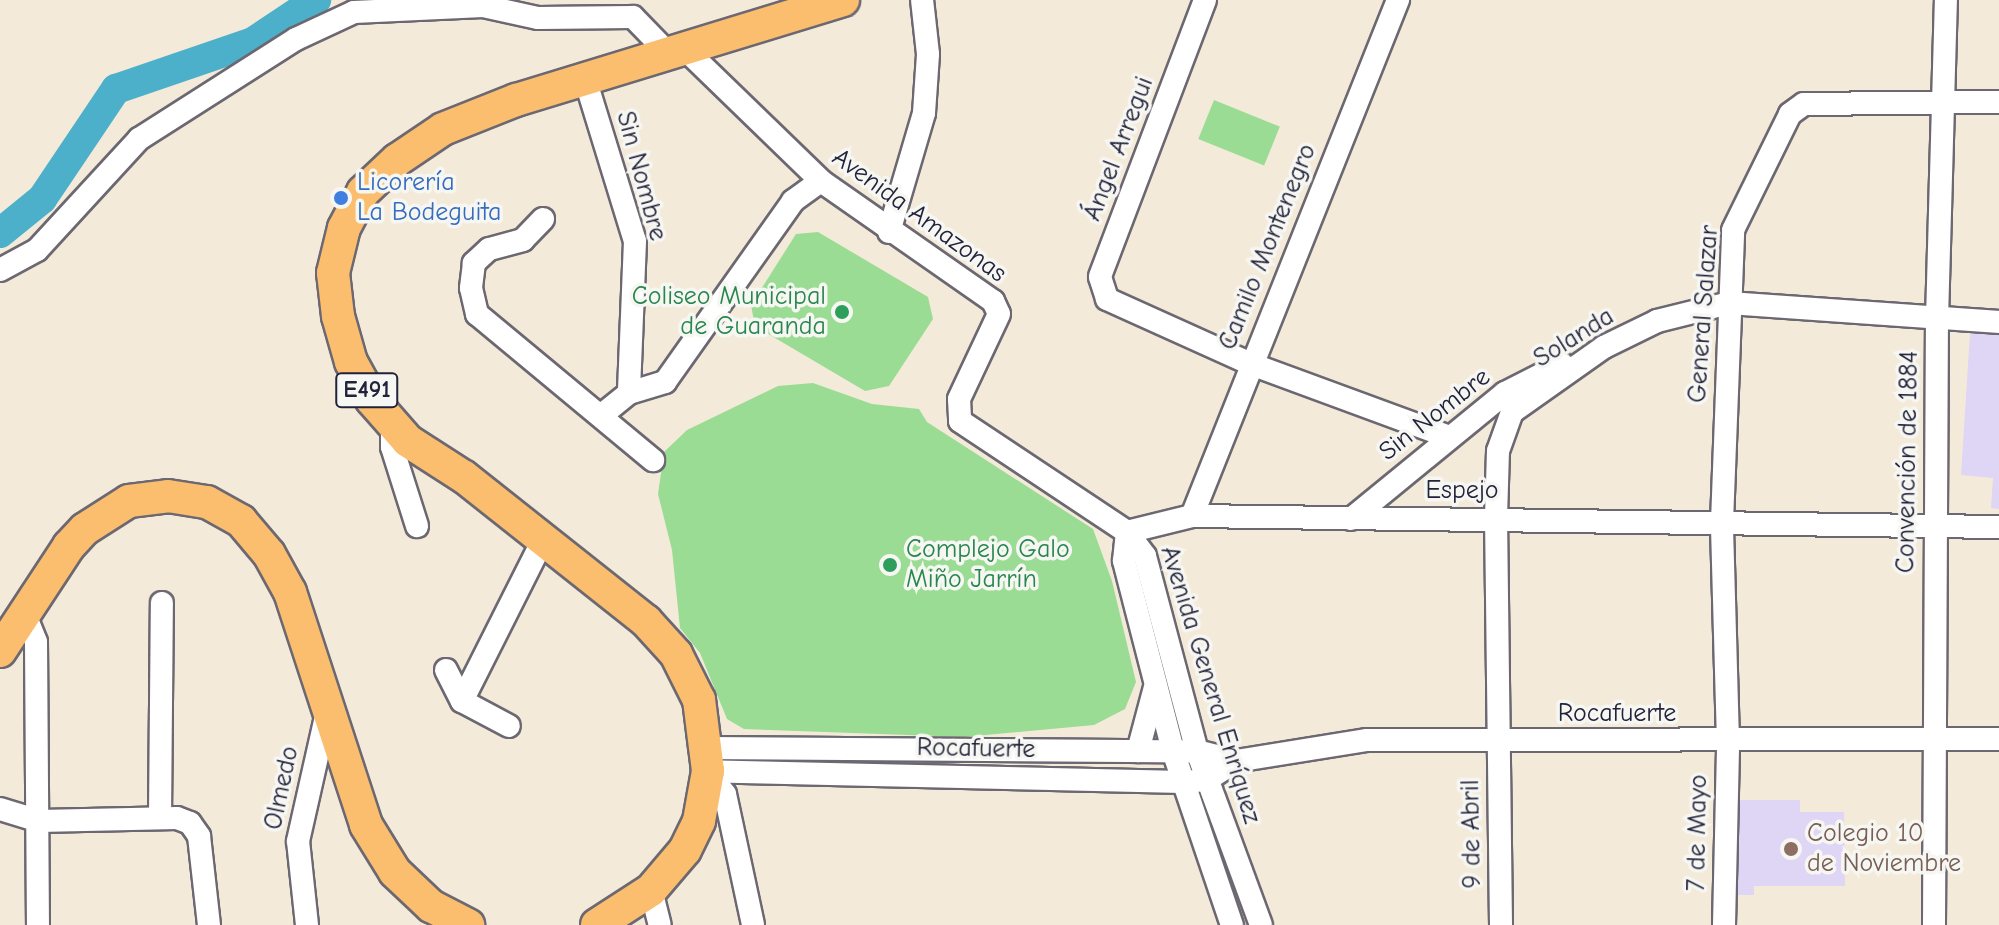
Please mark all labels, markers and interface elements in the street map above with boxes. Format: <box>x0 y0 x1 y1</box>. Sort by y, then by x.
street label: Ángel Arregui <box>1077 72 1161 226</box>
street label: Sin Nombre <box>609 108 673 244</box>
street label: Camilo Montenegro <box>1212 139 1324 355</box>
street label: Avenida Amazonas <box>826 142 1012 290</box>
place label: Licorería La Bodeguita <box>357 167 501 228</box>
marker: Licorería La Bodeguita <box>332 189 350 207</box>
street label: General Salazar <box>1682 224 1726 404</box>
place label: Coliseo Municipal de Guaranda <box>632 281 826 342</box>
street label: Solanda <box>1528 301 1620 375</box>
marker: Coliseo Municipal de Guaranda <box>833 303 851 321</box>
street label: Convención de 1884 <box>1890 351 1926 573</box>
street label: Sin Nombre <box>1373 362 1497 468</box>
road number: E491 <box>335 370 399 410</box>
street label: Espejo <box>1425 475 1499 507</box>
place label: Complejo Galo Miño Jarrín <box>906 534 1070 596</box>
street label: Avenida General Enríquez <box>1153 542 1267 828</box>
marker: Complejo Galo Miño Jarrín <box>881 556 899 574</box>
street label: Rocafuerte <box>1558 698 1676 730</box>
street label: Rocafuerte <box>916 732 1036 766</box>
street label: Olmedo <box>258 743 306 833</box>
street label: 7 de Mayo <box>1681 774 1715 892</box>
street label: 9 de Abril <box>1455 779 1489 889</box>
place label: Colegio 10 de Noviembre <box>1807 818 1961 880</box>
marker: Colegio 10 de Noviembre <box>1782 840 1800 858</box>

